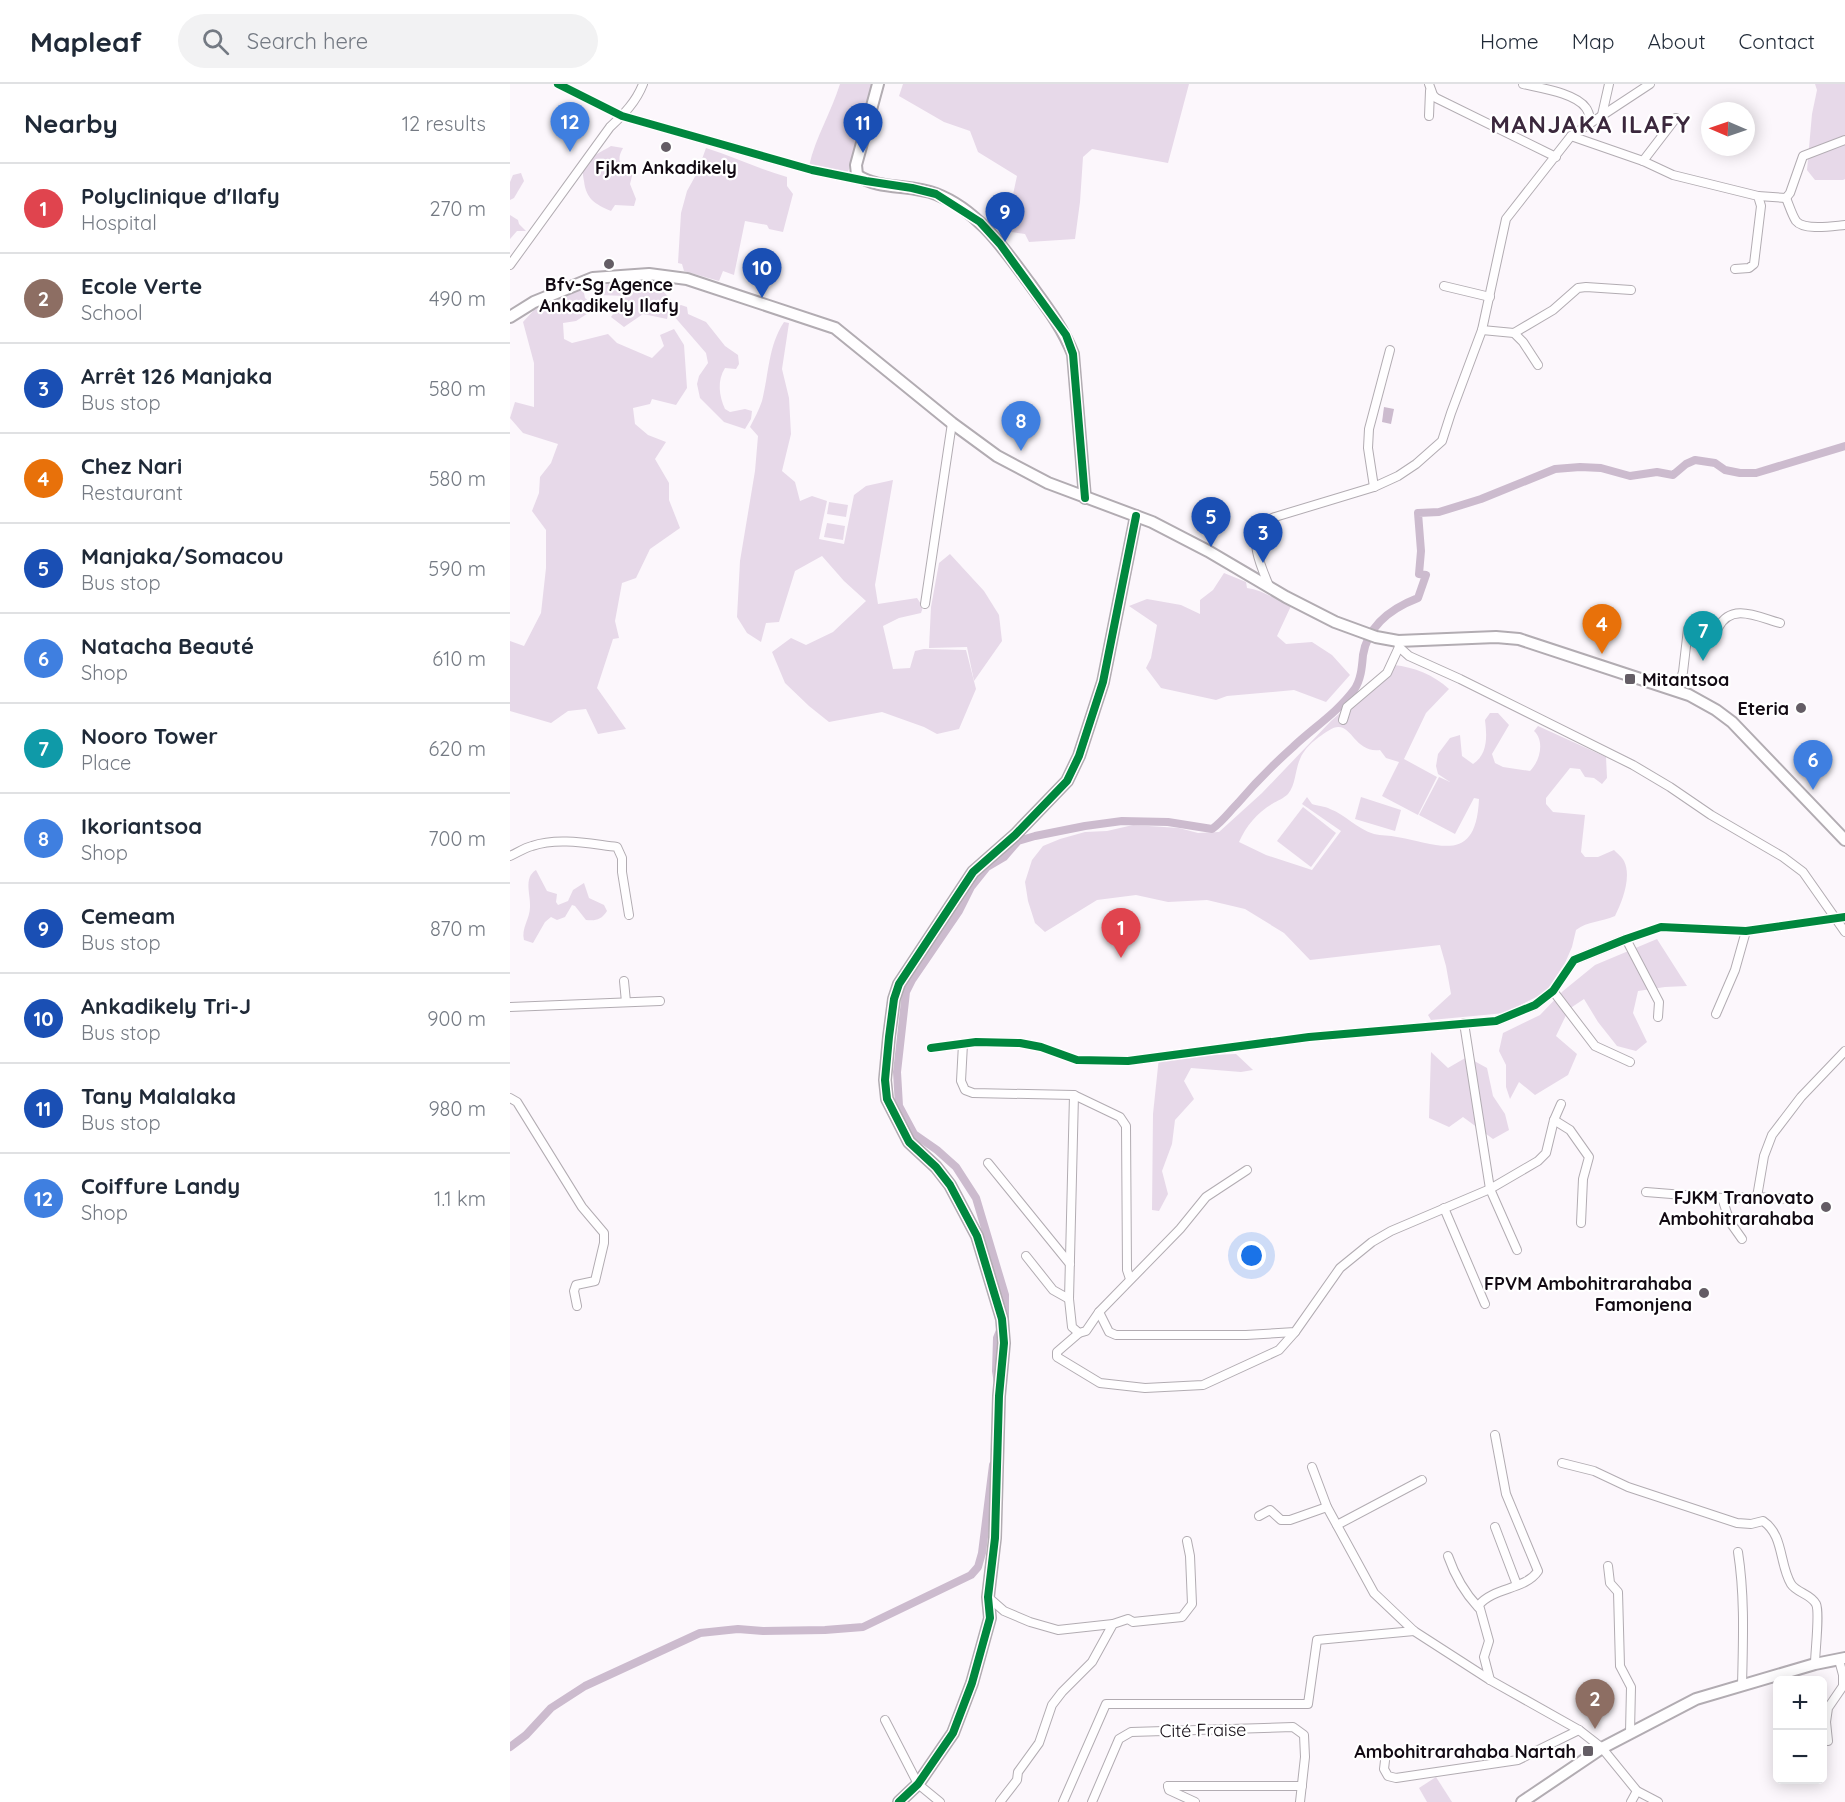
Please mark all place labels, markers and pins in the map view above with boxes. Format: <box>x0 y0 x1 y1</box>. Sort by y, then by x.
pin: 12 <box>550 103 590 152</box>
pin: 11 <box>844 104 882 153</box>
marker: Fjkm Ankadikely <box>659 140 673 154</box>
place label: Fjkm Ankadikely <box>595 156 737 179</box>
pin: 9 <box>986 192 1024 242</box>
pin: 10 <box>742 248 782 298</box>
marker: Bfv-Sg Agence Ankadikely Ilafy <box>602 257 616 271</box>
place label: Bfv-Sg Agence Ankadikely Ilafy <box>539 273 679 317</box>
pin: 8 <box>1002 402 1040 451</box>
pin: 5 <box>1192 498 1230 547</box>
pin: 3 <box>1244 514 1282 563</box>
pin: 4 <box>1582 604 1622 654</box>
pin: 7 <box>1684 612 1722 661</box>
place label: Mitantsoa <box>1642 668 1729 691</box>
marker: Mitantsoa <box>1623 672 1637 686</box>
place label: Eteria <box>1737 697 1789 720</box>
marker: Eteria <box>1794 701 1808 715</box>
pin: 6 <box>1794 740 1832 790</box>
pin: 1 <box>1102 908 1140 958</box>
place label: FJKM Tranovato Ambohitrarahaba <box>1659 1186 1814 1230</box>
marker: FJKM Tranovato Ambohitrarahaba <box>1819 1200 1833 1214</box>
place label: FPVM Ambohitrarahaba Famonjena <box>1484 1272 1692 1316</box>
marker: FPVM Ambohitrarahaba Famonjena <box>1697 1286 1711 1300</box>
pin: 2 <box>1576 1680 1614 1729</box>
place label: Ambohitrarahaba Nartah <box>1354 1740 1576 1763</box>
marker: Ambohitrarahaba Nartah <box>1581 1744 1595 1758</box>

